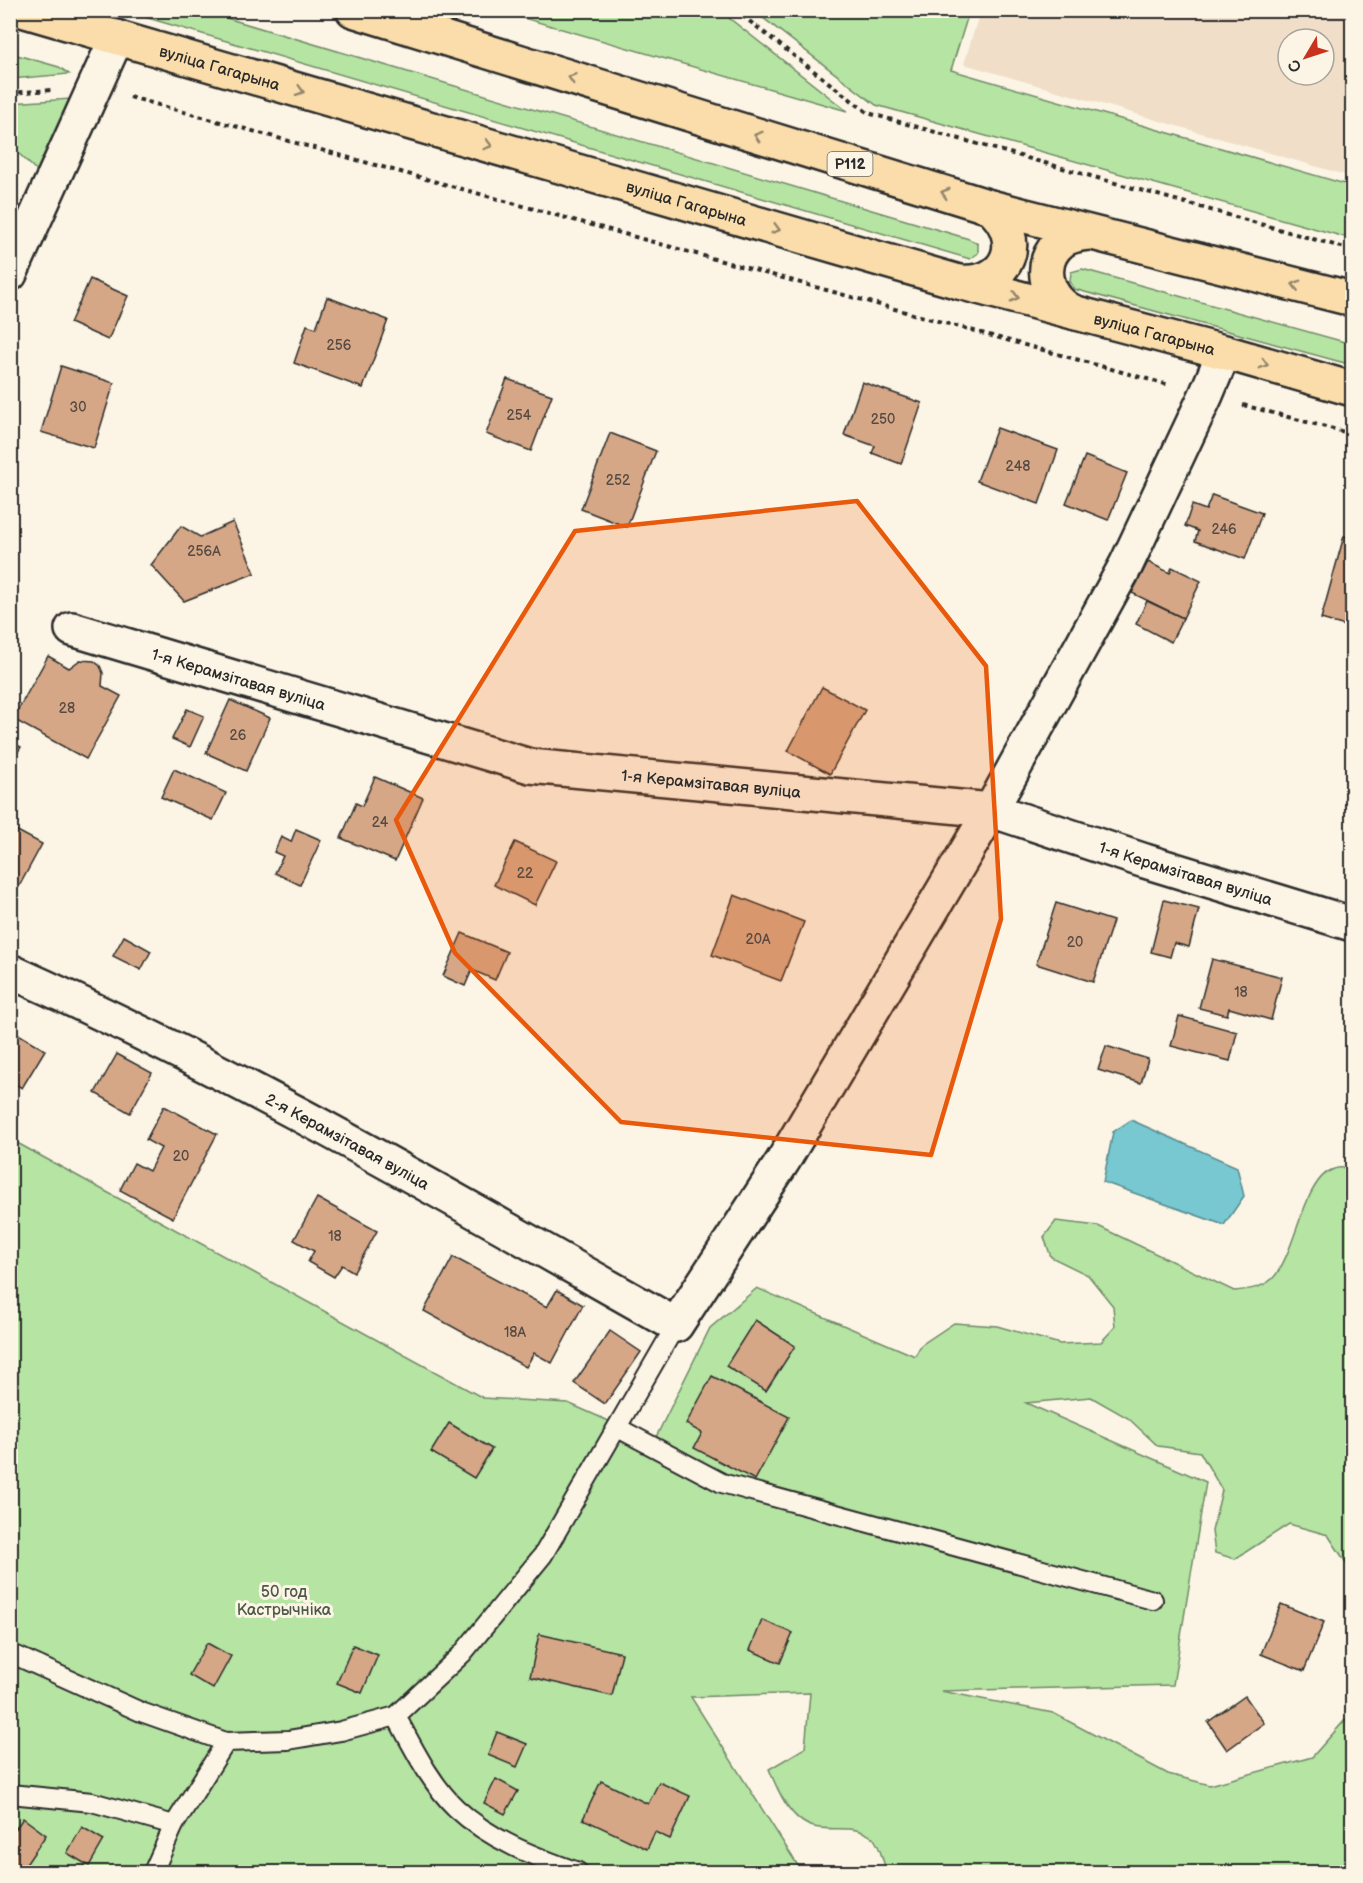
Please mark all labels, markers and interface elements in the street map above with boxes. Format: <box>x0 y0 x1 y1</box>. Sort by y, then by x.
north arrow <box>1276 27 1336 87</box>
street label: вуліца Гагарына <box>157 42 282 96</box>
text: С <box>1285 55 1306 76</box>
one-way arrow <box>567 73 578 85</box>
one-way arrow <box>295 83 305 96</box>
one-way arrow <box>753 131 764 143</box>
one-way arrow <box>482 138 492 150</box>
road number: Р112 <box>828 152 872 176</box>
street label: вуліца Гагарына <box>624 178 749 231</box>
one-way arrow <box>940 188 951 200</box>
one-way arrow <box>770 222 780 234</box>
one-way arrow <box>1291 279 1301 292</box>
one-way arrow <box>1009 290 1020 302</box>
street label: вуліца Гагарына <box>1091 310 1217 360</box>
house number: 256 <box>327 337 352 354</box>
one-way arrow <box>1258 357 1269 369</box>
house number: 30 <box>70 399 86 416</box>
house number: 254 <box>507 407 532 424</box>
house number: 250 <box>871 411 895 428</box>
house number: 248 <box>1006 458 1030 475</box>
house number: 252 <box>606 472 631 489</box>
house number: 246 <box>1211 521 1237 538</box>
house number: 256А <box>187 543 221 560</box>
street label: 1-я Керамзітавая вуліца <box>149 645 328 715</box>
house number: 28 <box>59 700 75 717</box>
house number: 26 <box>230 727 247 744</box>
street label: 1-я Керамзітавая вуліца <box>620 767 802 803</box>
house number: 24 <box>372 814 389 831</box>
street label: 1-я Керамзітавая вуліца <box>1096 838 1275 910</box>
house number: 22 <box>517 865 534 882</box>
house number: 20А <box>746 931 771 948</box>
house number: 20 <box>1067 934 1083 951</box>
house number: 18 <box>1234 984 1248 1001</box>
street label: 2-я Керамзітавая вуліца <box>262 1090 433 1195</box>
house number: 20 <box>173 1148 189 1165</box>
house number: 18 <box>328 1228 342 1245</box>
house number: 18А <box>504 1324 527 1341</box>
park label: 50 год Кастрычніка <box>237 1583 332 1620</box>

